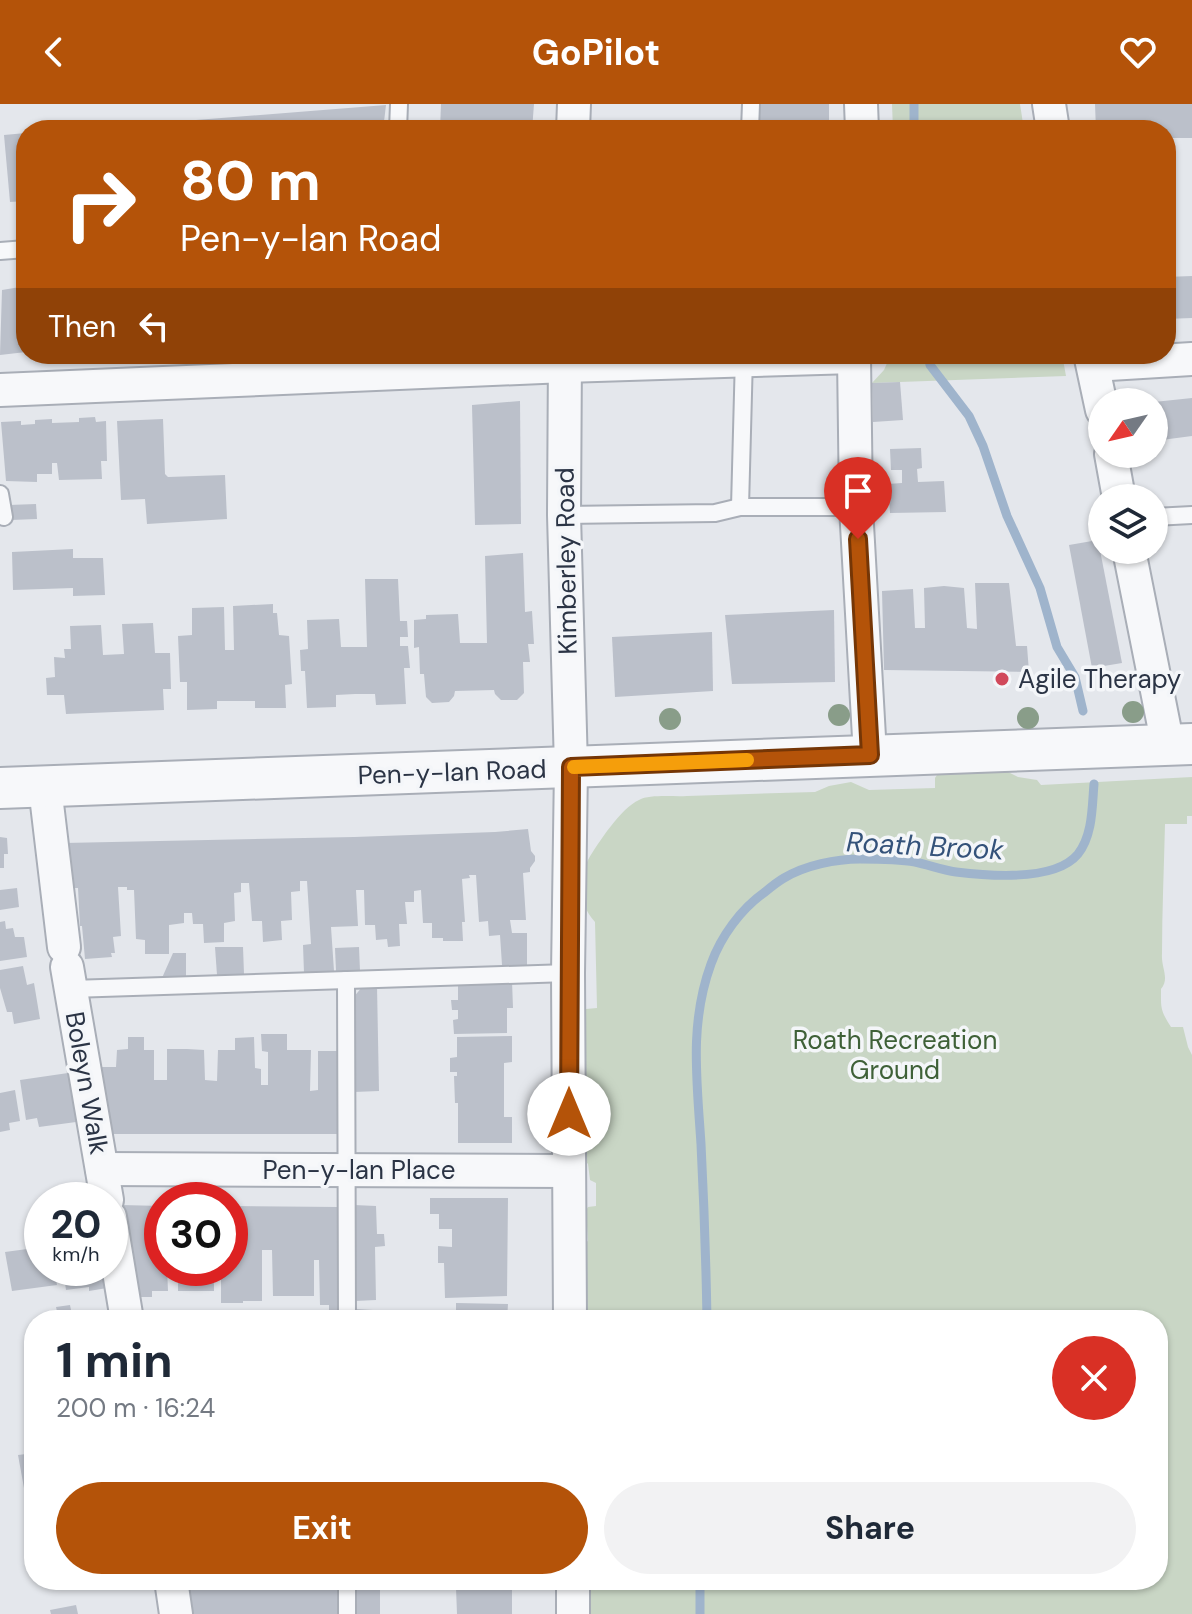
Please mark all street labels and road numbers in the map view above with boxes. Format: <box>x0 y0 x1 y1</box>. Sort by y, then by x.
street label: Kimberley Road <box>547 467 585 655</box>
street label: Pen-y-lan Road <box>357 752 547 792</box>
street label: Boleyn Walk <box>58 1009 116 1157</box>
street label: Pen-y-lan Place <box>262 1153 456 1187</box>

